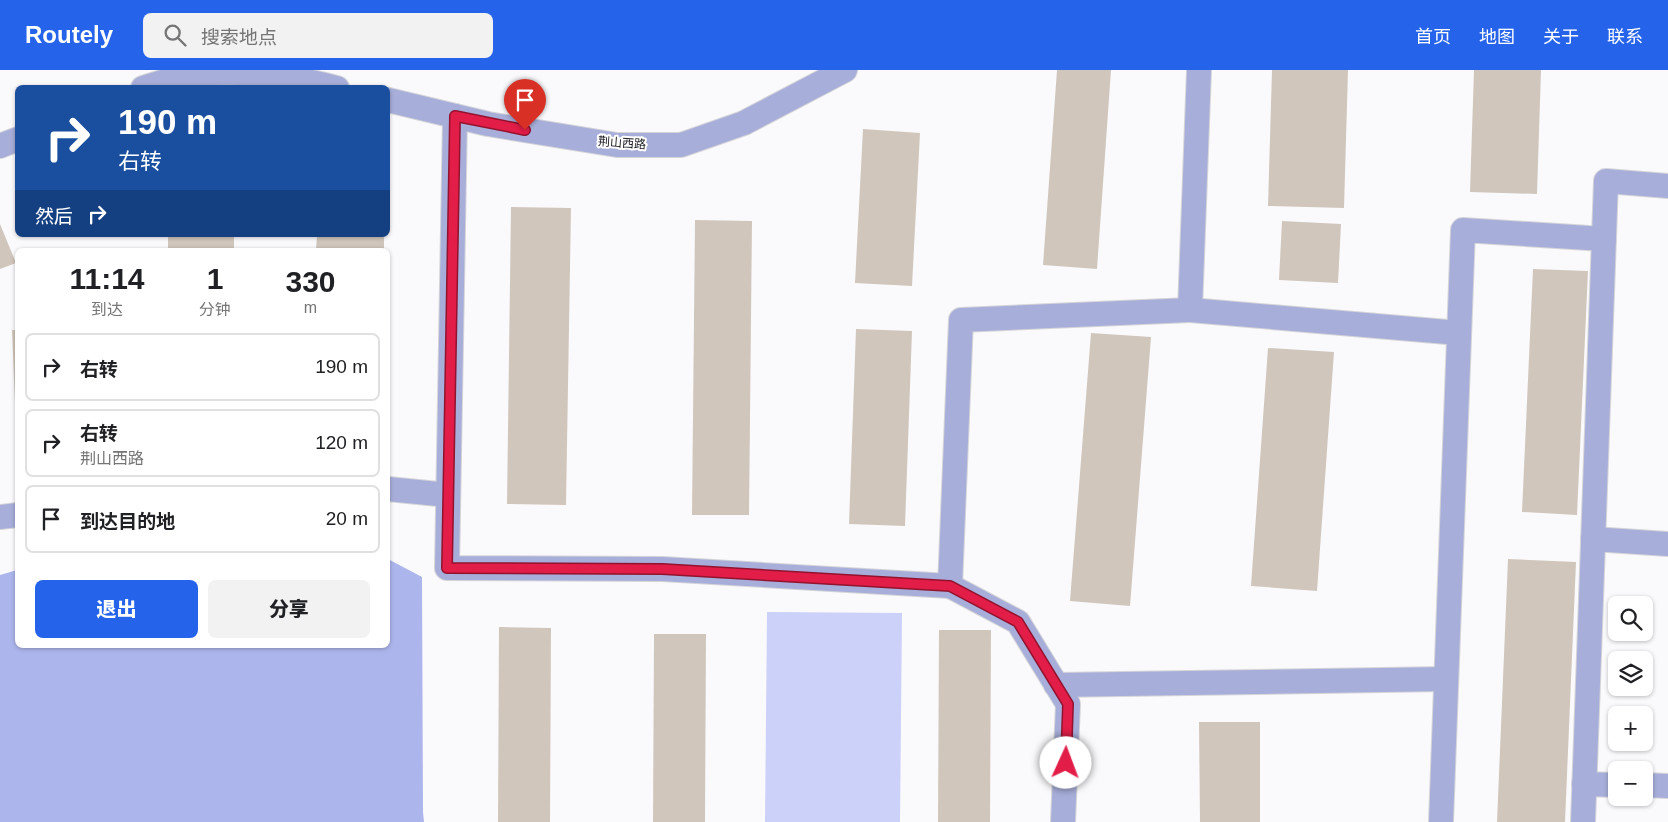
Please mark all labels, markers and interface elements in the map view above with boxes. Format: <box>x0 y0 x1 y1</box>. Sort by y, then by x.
search box <box>143 13 493 58</box>
text: Routely <box>25 21 113 48</box>
icon: search <box>161 21 189 49</box>
text: 搜索地点 <box>201 27 277 48</box>
text: 首页 <box>1415 27 1451 47</box>
text: 地图 <box>1479 27 1515 47</box>
text: 关于 <box>1543 27 1579 47</box>
text: 联系 <box>1607 27 1643 47</box>
pin <box>504 79 546 130</box>
icon: arrive <box>511 86 539 114</box>
text: 190 m <box>118 102 217 141</box>
icon: right <box>35 105 100 170</box>
street label: 荆山西路 <box>598 134 646 152</box>
text: 右转 <box>118 149 162 174</box>
icon: right <box>83 200 111 228</box>
text: 然后 <box>35 206 73 227</box>
text: 11:14 <box>69 262 145 295</box>
text: 1 <box>207 262 223 295</box>
text: 330 <box>285 265 336 298</box>
text: m <box>304 299 317 316</box>
text: 到达 <box>91 301 123 318</box>
text: 分钟 <box>199 301 231 318</box>
icon: right <box>37 353 65 381</box>
text: 190 m <box>315 356 368 377</box>
text: 右转 <box>80 359 118 380</box>
text: 右转 <box>80 423 118 444</box>
icon: right <box>37 429 65 457</box>
text: 120 m <box>315 432 368 453</box>
text: 荆山西路 <box>80 450 144 467</box>
icon: arrive <box>37 505 65 533</box>
text: 20 m <box>326 508 368 529</box>
text: 到达目的地 <box>80 511 175 532</box>
button: 退出 <box>35 580 198 638</box>
button: 分享 <box>208 580 370 638</box>
map controls <box>1608 596 1653 806</box>
button: search <box>1608 596 1653 641</box>
button: layers <box>1608 651 1653 696</box>
button: + <box>1608 706 1653 751</box>
position arrow <box>1039 736 1091 788</box>
button: − <box>1608 761 1653 806</box>

